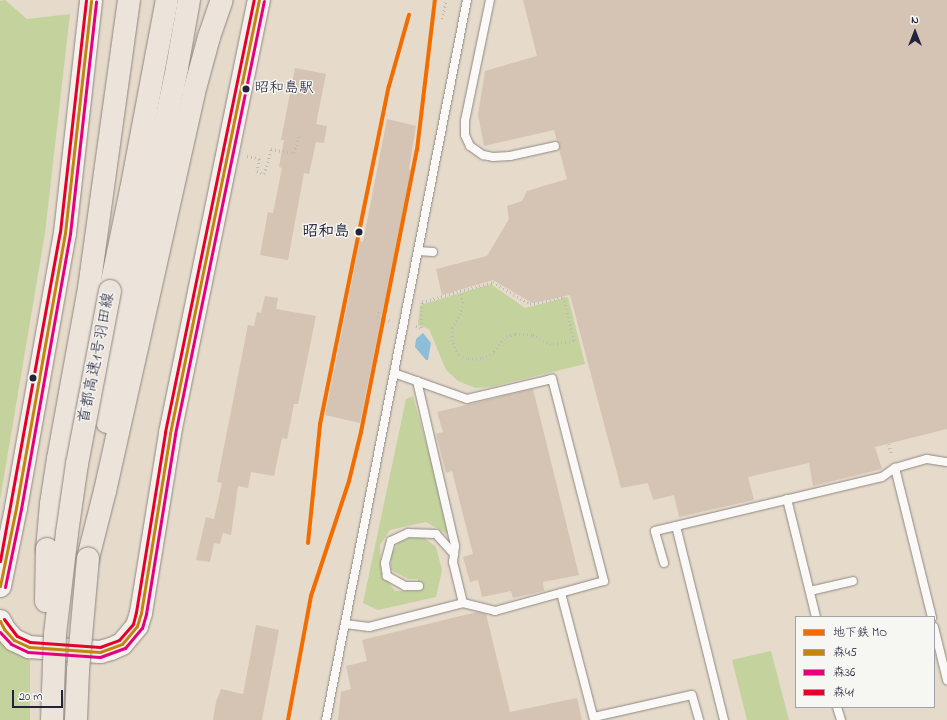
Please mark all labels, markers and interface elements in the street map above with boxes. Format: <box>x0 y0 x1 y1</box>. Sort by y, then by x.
north arrow <box>895 12 935 52</box>
text: N <box>911 12 919 28</box>
place label: 昭和島駅 <box>254 80 314 98</box>
marker: 昭和島駅 <box>241 84 251 94</box>
place label: 昭和島 <box>302 222 350 242</box>
marker: 昭和島 <box>353 226 365 238</box>
street label: 首都高速1号羽田線 <box>75 291 119 425</box>
unlabelled marker <box>28 373 38 383</box>
legend <box>795 616 935 708</box>
text: 地下鉄 MO <box>833 624 887 642</box>
text: 森45 <box>833 644 857 662</box>
text: 森36 <box>833 664 855 682</box>
scale bar <box>14 682 65 708</box>
text: 森41 <box>833 684 854 702</box>
text: 20 m <box>19 688 42 706</box>

